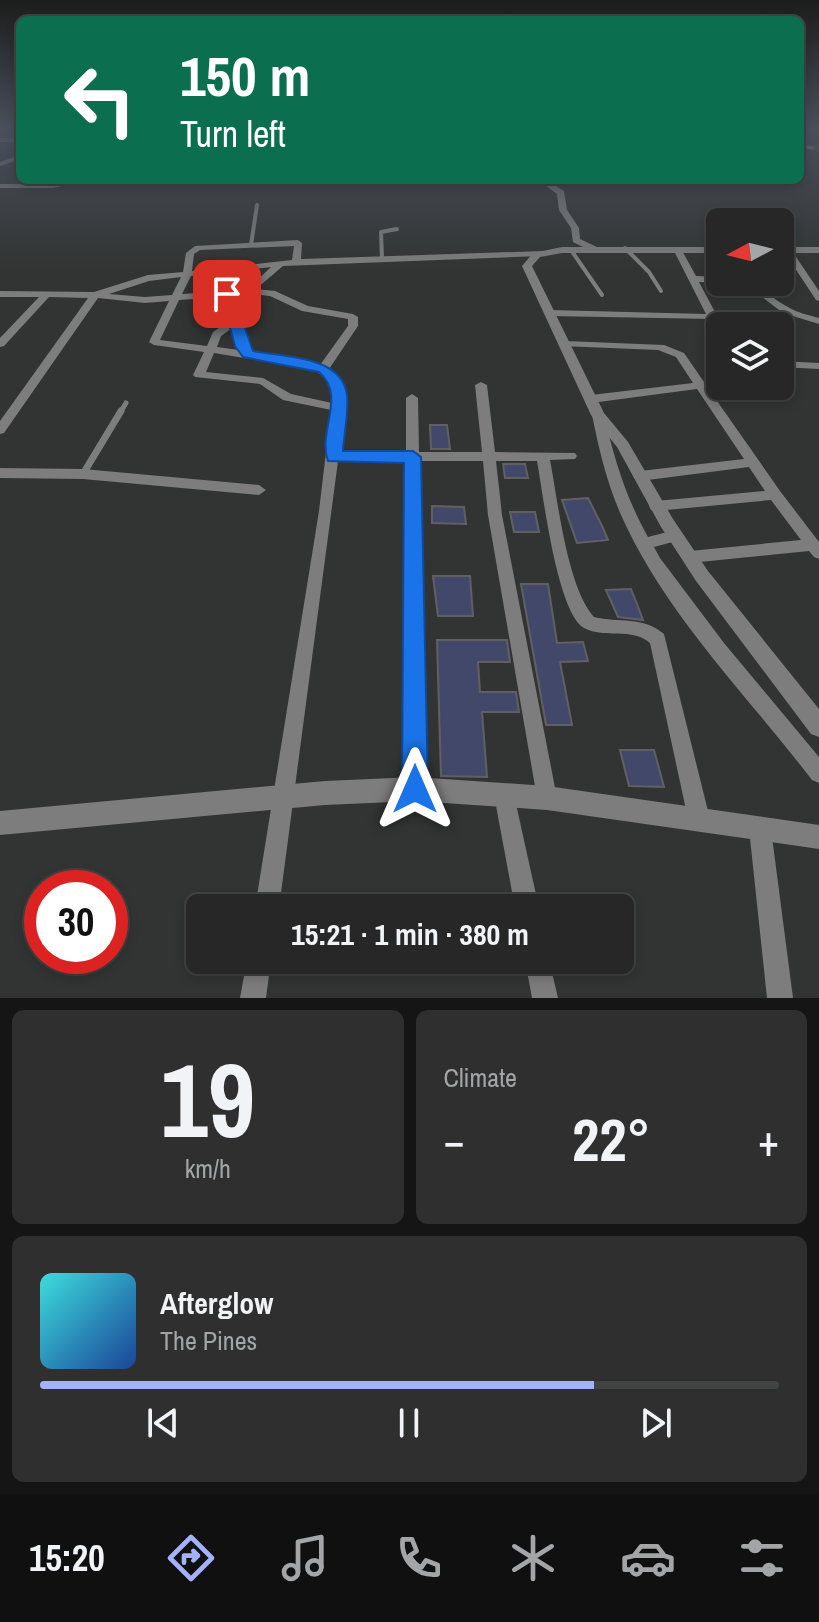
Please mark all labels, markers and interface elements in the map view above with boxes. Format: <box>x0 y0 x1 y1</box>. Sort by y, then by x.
text: 150 m <box>180 38 310 113</box>
icon: left <box>48 48 152 152</box>
text: Turn left <box>180 110 286 158</box>
north arrow <box>706 208 794 296</box>
map controls <box>706 208 794 400</box>
pin <box>193 260 261 328</box>
icon: arrive <box>205 272 249 316</box>
button: layers <box>706 312 794 400</box>
position arrow <box>373 747 457 831</box>
speed limit sign: 30 <box>24 870 128 974</box>
text: 15:21 · 1 min · 380 m <box>291 914 529 954</box>
text: 19 <box>160 1029 255 1169</box>
text: Climate <box>444 1060 517 1095</box>
text: 22° <box>572 1099 651 1180</box>
text: − <box>444 1110 465 1170</box>
text: + <box>758 1110 779 1170</box>
text: km/h <box>185 1151 231 1186</box>
text: Afterglow <box>160 1283 273 1323</box>
text: The Pines <box>160 1323 257 1358</box>
icon: previous <box>141 1401 185 1445</box>
icon: pause <box>387 1401 431 1445</box>
icon: next <box>634 1401 678 1445</box>
icon: directions <box>163 1530 219 1586</box>
icon: music <box>277 1530 333 1586</box>
icon: phone <box>391 1530 447 1586</box>
icon: climate <box>505 1530 561 1586</box>
icon: car <box>620 1530 676 1586</box>
icon: filters <box>734 1530 790 1586</box>
text: 15:20 <box>29 1534 105 1582</box>

